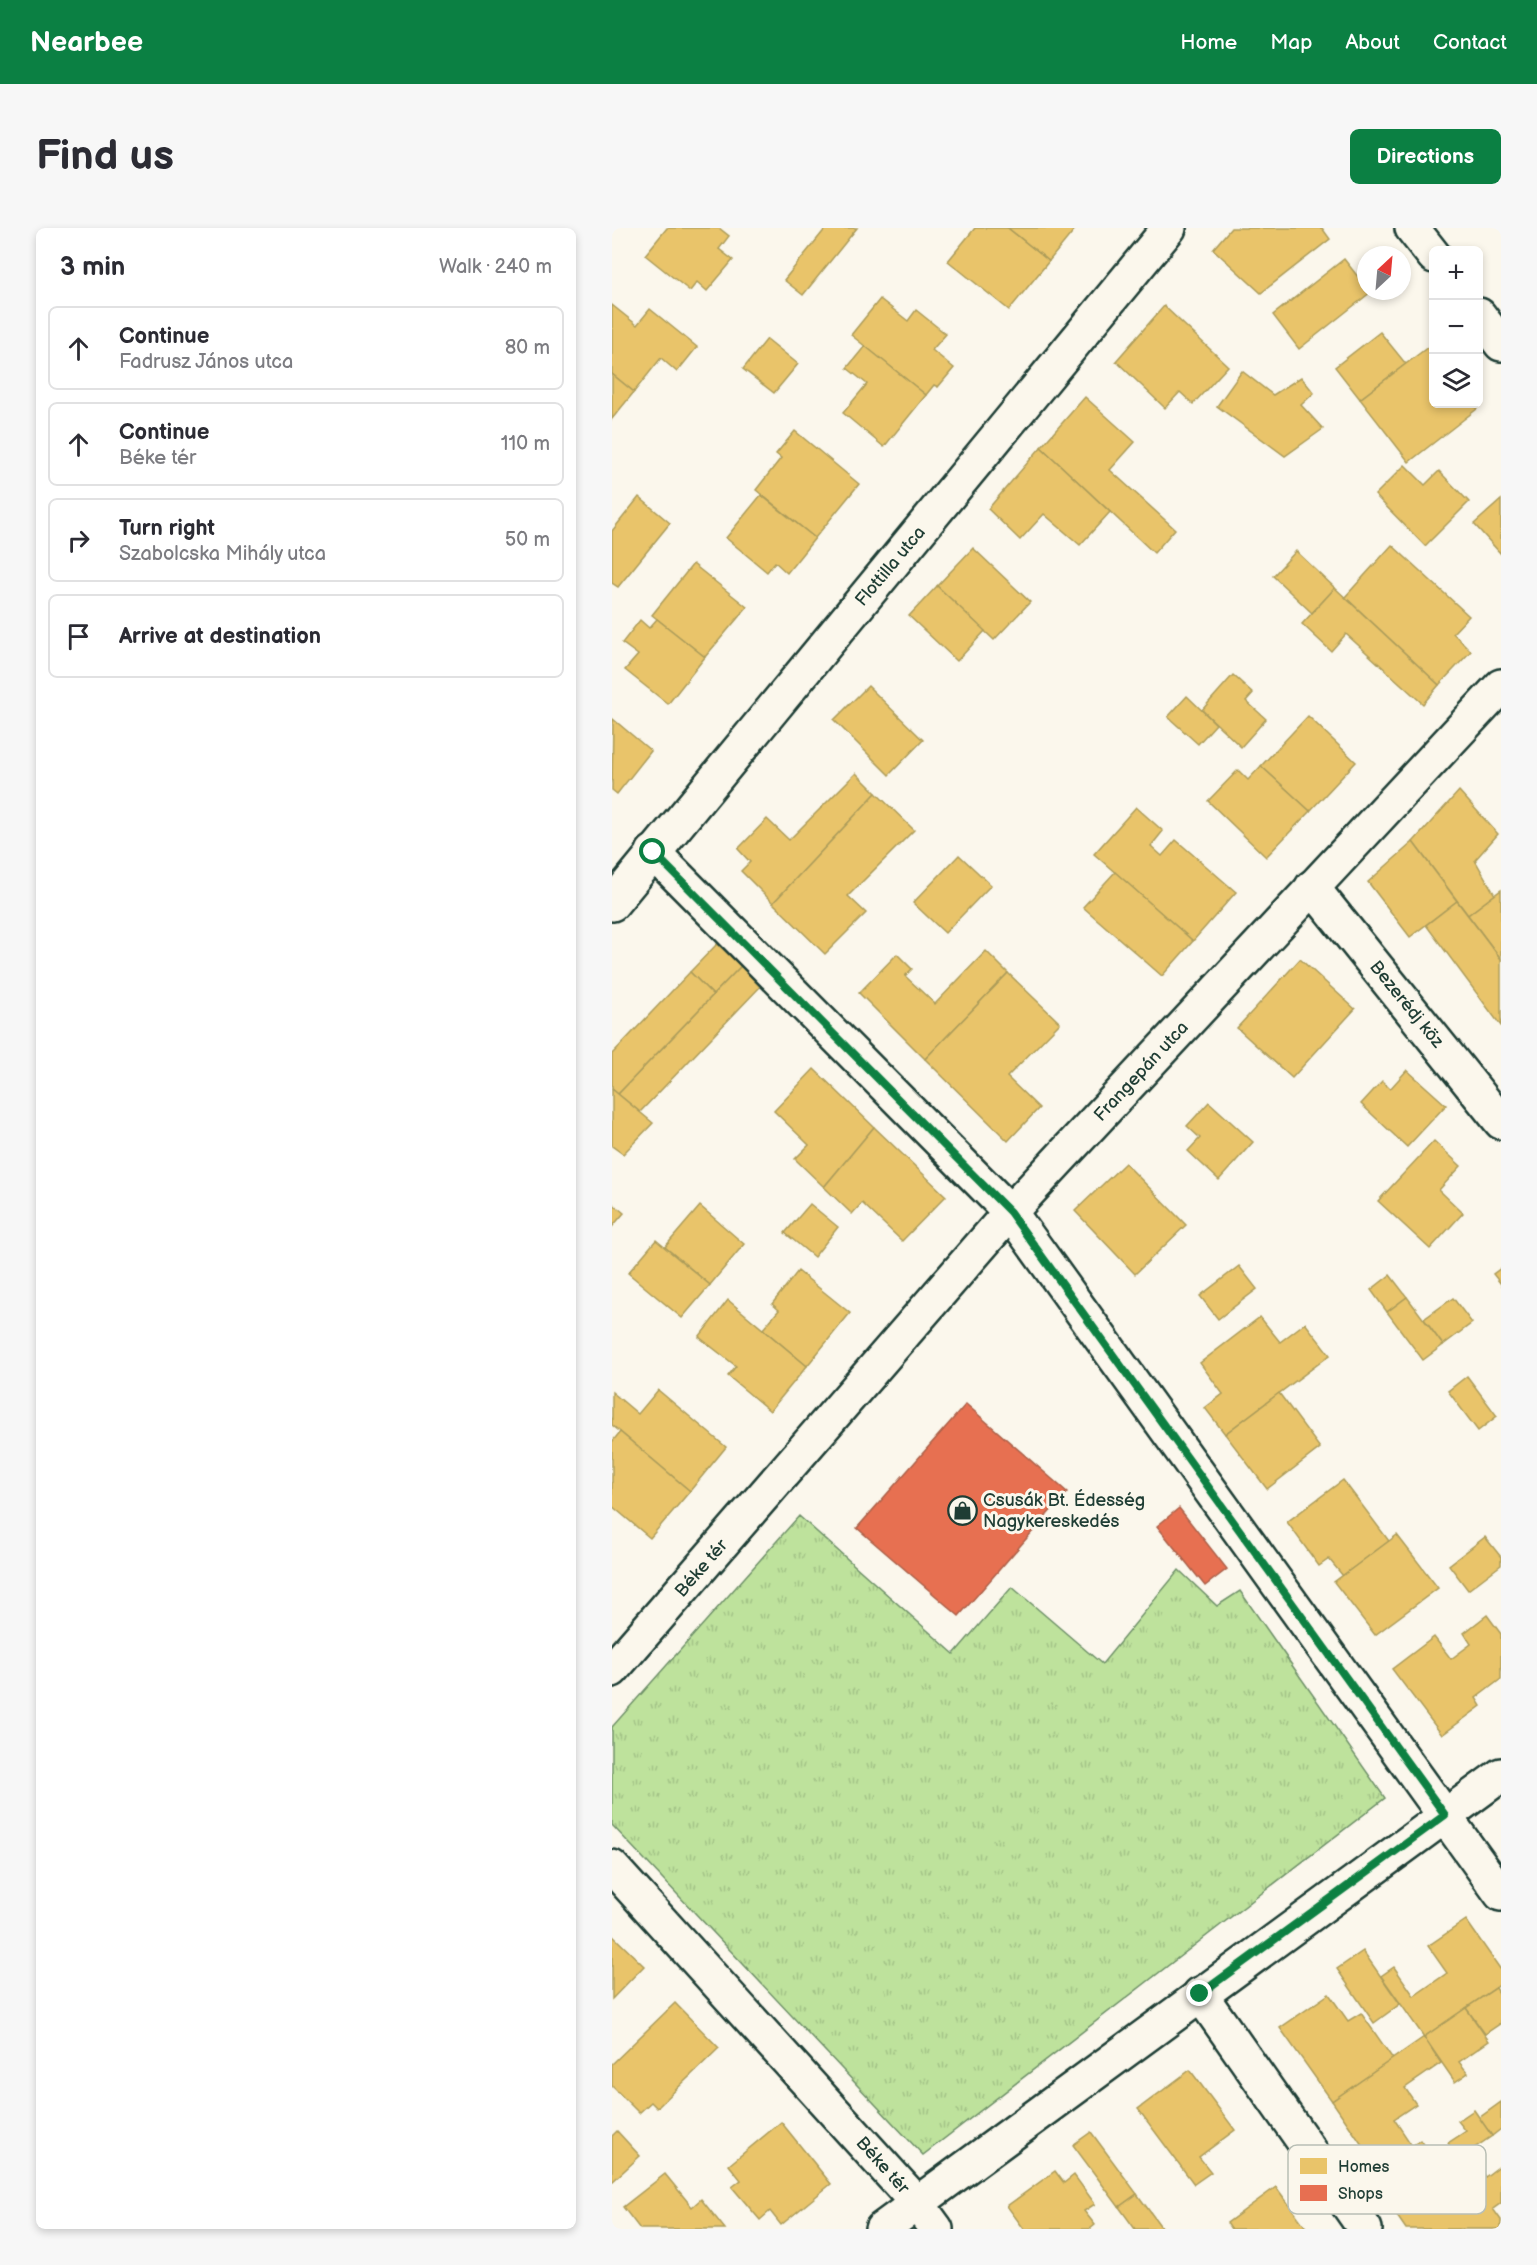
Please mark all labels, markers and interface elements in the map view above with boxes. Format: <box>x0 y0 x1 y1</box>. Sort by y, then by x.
text: Nearbee <box>30 26 143 59</box>
text: Home <box>1180 30 1237 55</box>
text: Map <box>1270 30 1312 55</box>
text: About <box>1345 30 1400 55</box>
text: Contact <box>1433 30 1507 55</box>
button: Directions <box>1350 129 1501 184</box>
text: Find us <box>36 131 174 182</box>
north arrow <box>1357 246 1411 300</box>
map controls <box>1429 246 1483 408</box>
button: + <box>1429 246 1483 300</box>
text: 3 min <box>60 252 125 283</box>
text: Walk · 240 m <box>439 255 552 279</box>
button: − <box>1429 300 1483 354</box>
text: Continue <box>119 323 209 350</box>
icon: ahead <box>62 332 95 365</box>
text: 80 m <box>505 336 550 360</box>
text: Fadrusz János utca <box>119 350 293 374</box>
button: layers <box>1429 354 1483 408</box>
text: Continue <box>119 419 209 446</box>
icon: ahead <box>62 428 95 461</box>
text: 110 m <box>501 432 550 456</box>
text: Béke tér <box>119 446 196 470</box>
text: Turn right <box>119 515 215 542</box>
street label: Flottilla utca <box>851 522 930 610</box>
icon: right <box>62 524 95 557</box>
text: 50 m <box>505 528 550 552</box>
text: Szabolcska Mihály utca <box>119 542 326 566</box>
icon: arrive <box>62 620 95 653</box>
text: Arrive at destination <box>119 623 321 650</box>
route start <box>639 838 665 864</box>
street label: Bezerédj köz <box>1365 957 1448 1052</box>
street label: Frangepán utca <box>1090 1017 1193 1126</box>
place label: Csusák Bt. Édesség Nagykereskedés <box>983 1488 1145 1532</box>
shop icon: Csusák Bt. Édesség Nagykereskedés <box>946 1494 978 1526</box>
street label: Béke tér <box>671 1535 732 1601</box>
route end <box>1186 1980 1212 2006</box>
street label: Béke tér <box>852 2132 914 2199</box>
legend <box>1288 2145 1486 2214</box>
text: Homes <box>1338 2158 1390 2177</box>
text: Shops <box>1338 2185 1383 2204</box>

